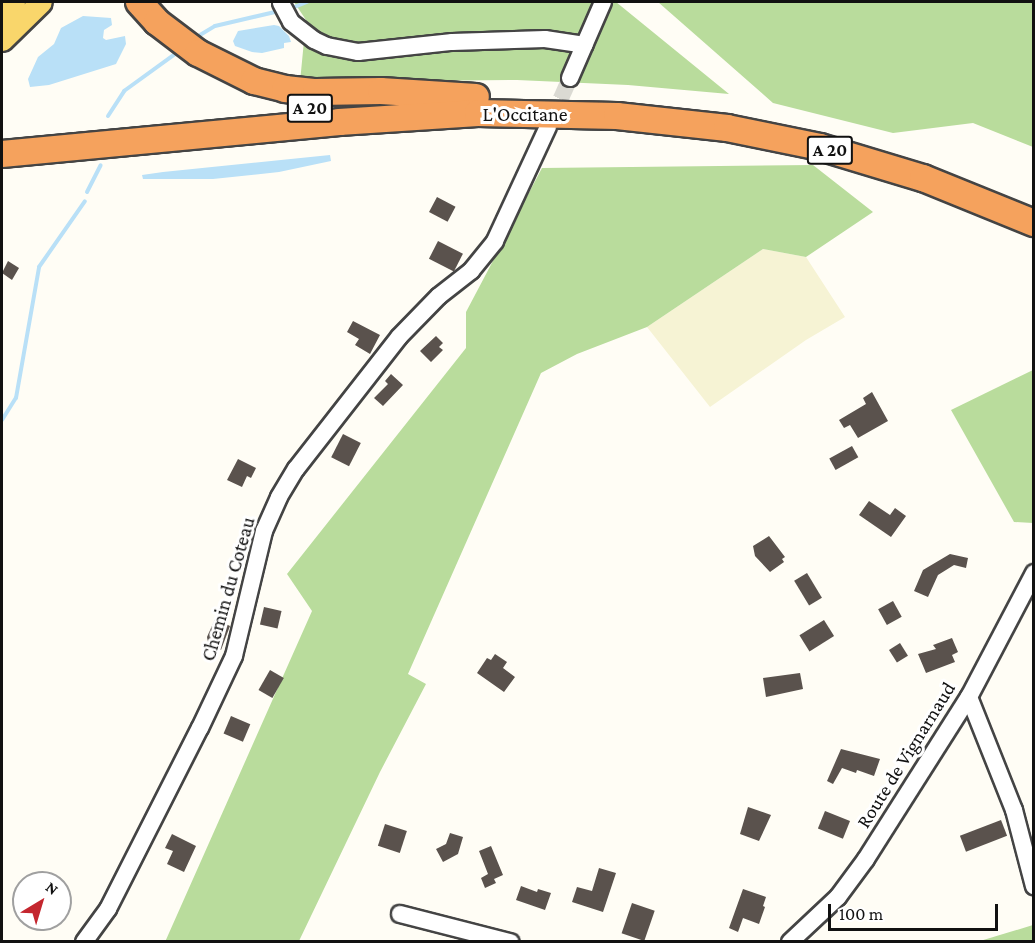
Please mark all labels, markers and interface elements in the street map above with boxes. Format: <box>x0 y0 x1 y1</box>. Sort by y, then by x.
road number: A 20 <box>286 93 334 123</box>
street label: L'Occitane <box>482 102 568 126</box>
road number: A 20 <box>806 135 854 165</box>
street label: Chemin du Coteau <box>196 514 260 664</box>
street label: Route de Vignarnaud <box>851 678 961 832</box>
north arrow <box>12 871 72 931</box>
text: N <box>43 878 62 898</box>
scale bar <box>831 892 1000 930</box>
text: 100 m <box>839 904 883 924</box>

